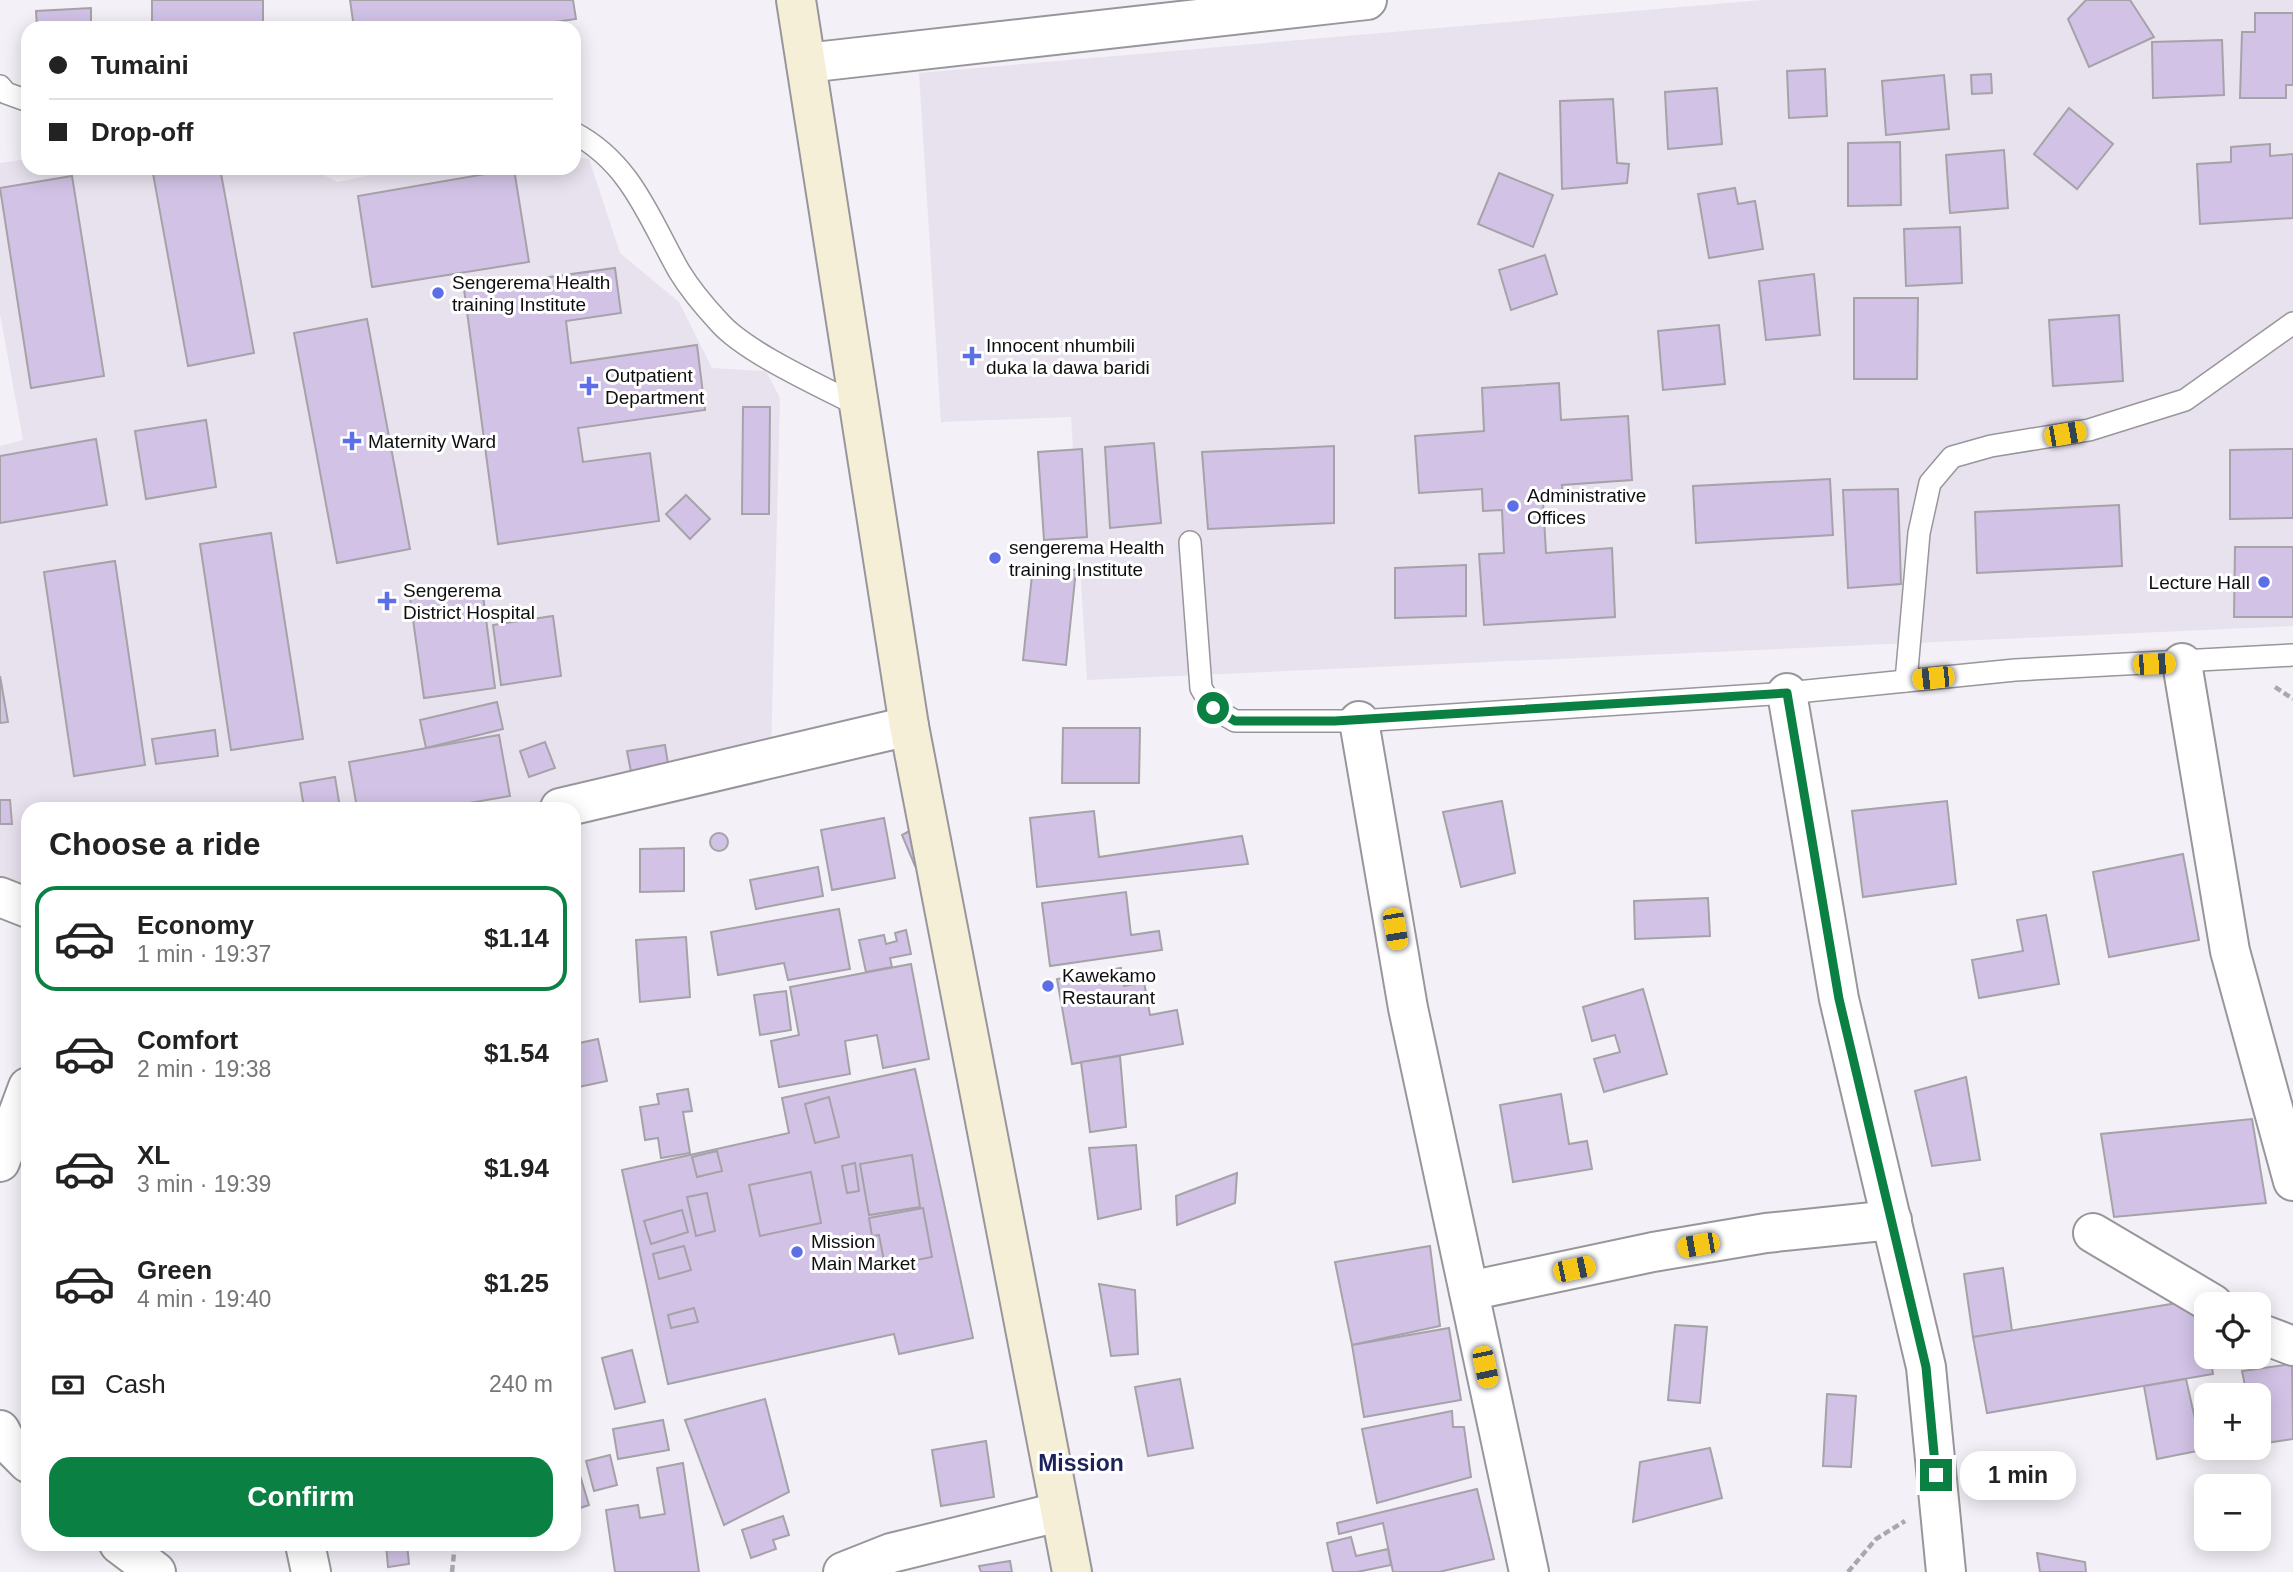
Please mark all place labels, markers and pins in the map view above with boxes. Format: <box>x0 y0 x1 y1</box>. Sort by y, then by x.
place label: Sengerema Health training Institute <box>452 272 610 315</box>
marker: Sengerema Health training Institute <box>430 285 446 301</box>
place label: Innocent nhumbili duka la dawa baridi <box>986 335 1150 378</box>
marker: Innocent nhumbili duka la dawa baridi <box>964 348 980 364</box>
place label: Outpatient Department <box>605 365 705 408</box>
marker: Outpatient Department <box>579 376 599 396</box>
marker: Maternity Ward <box>342 431 362 451</box>
place label: Maternity Ward <box>368 431 496 452</box>
place label: Administrative Offices <box>1527 485 1646 528</box>
marker: Administrative Offices <box>1505 498 1521 514</box>
place label: sengerema Health training Institute <box>1009 537 1164 580</box>
marker: sengerema Health training Institute <box>987 550 1003 566</box>
place label: Lecture Hall <box>2149 572 2250 593</box>
marker: Lecture Hall <box>2256 574 2272 590</box>
place label: Sengerema District Hospital <box>403 580 535 623</box>
marker: Sengerema District Hospital <box>377 591 397 611</box>
place label: Kawekamo Restaurant <box>1062 965 1156 1008</box>
marker: Kawekamo Restaurant <box>1040 978 1056 994</box>
place label: Mission Main Market <box>811 1231 916 1274</box>
marker: Mission Main Market <box>789 1244 805 1260</box>

